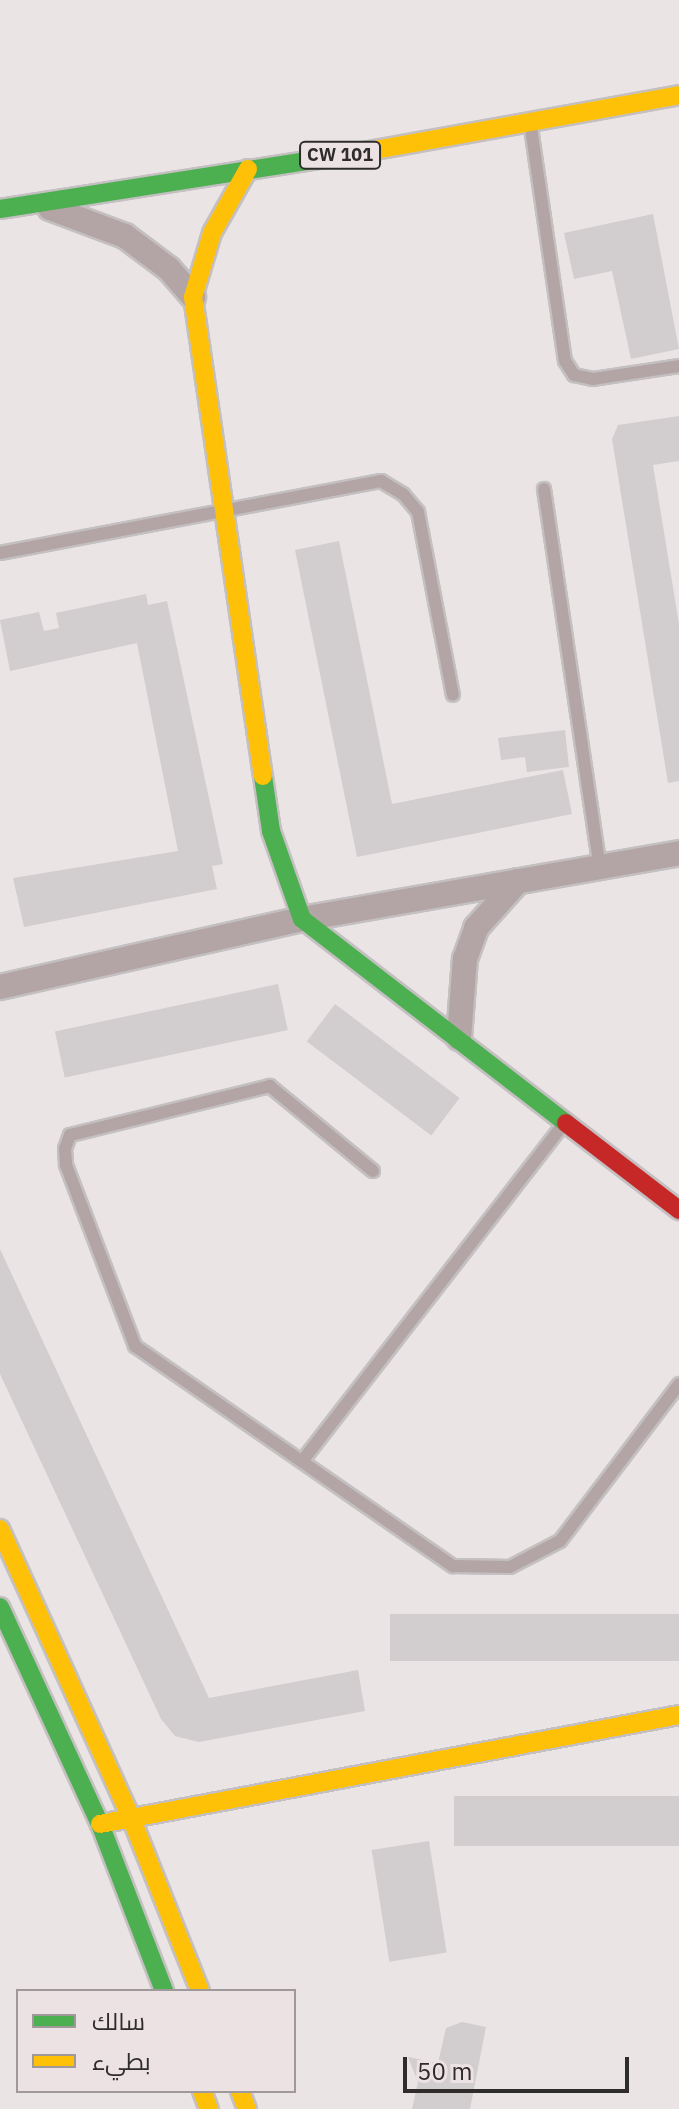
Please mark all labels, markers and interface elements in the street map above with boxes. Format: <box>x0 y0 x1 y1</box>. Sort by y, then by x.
road number: CW 101 <box>298 141 382 169</box>
legend <box>16 1989 296 2093</box>
text: سالك <box>92 2005 145 2037</box>
scale bar <box>407 2041 633 2091</box>
text: بطيء <box>92 2045 151 2077</box>
text: 50 m <box>417 2055 472 2087</box>

